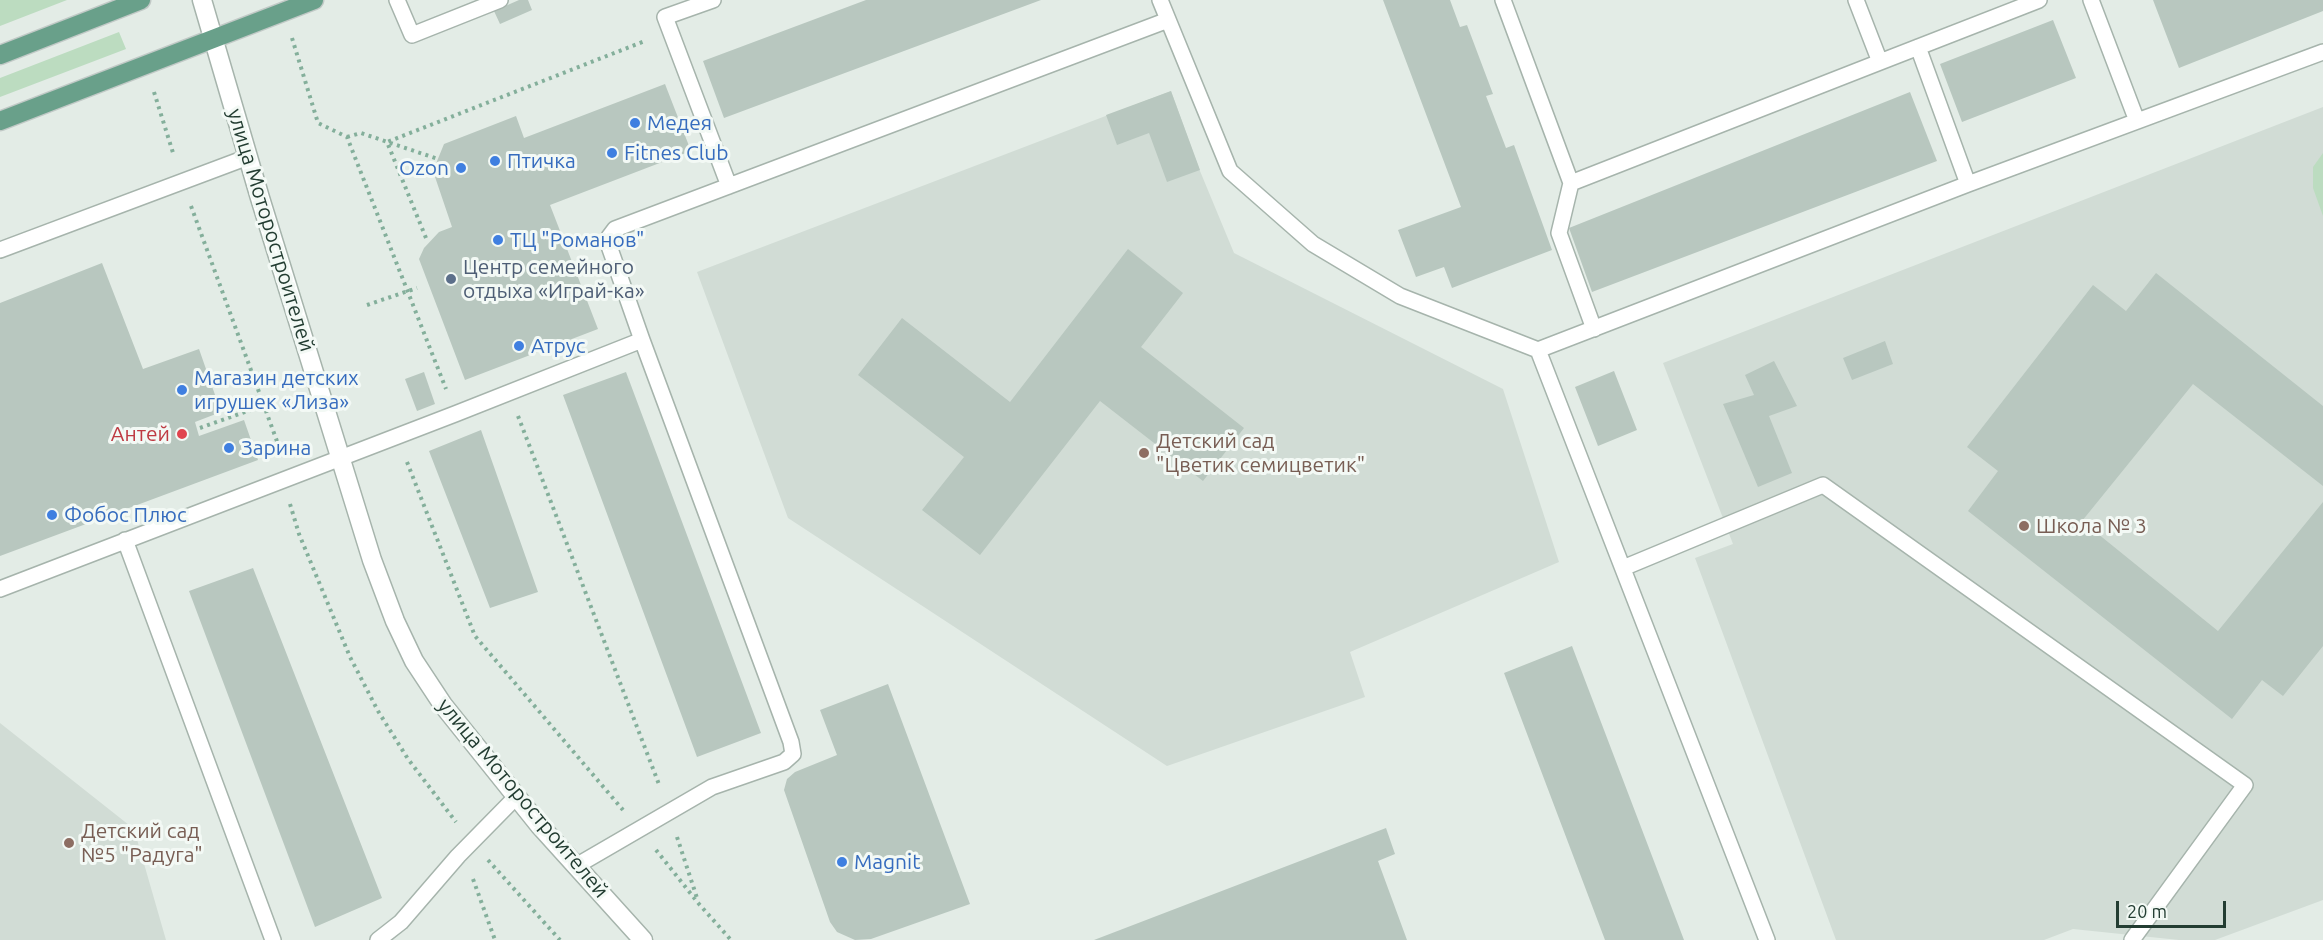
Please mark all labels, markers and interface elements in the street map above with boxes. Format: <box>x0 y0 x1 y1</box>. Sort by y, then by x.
street label: улица Моторостроителей <box>222 106 320 354</box>
place label: Медея <box>647 110 712 136</box>
marker: Медея <box>628 116 642 130</box>
place label: Fitnes Club <box>624 140 729 166</box>
marker: Fitnes Club <box>605 146 619 160</box>
place label: Птичка <box>507 148 576 174</box>
marker: Птичка <box>488 154 502 168</box>
place label: Ozon <box>399 155 449 181</box>
marker: Ozon <box>454 161 468 175</box>
place label: ТЦ "Романов" <box>510 227 644 253</box>
marker: ТЦ "Романов" <box>491 233 505 247</box>
place label: Центр семейного отдыха «Играй-ка» <box>463 254 645 304</box>
marker: Центр семейного отдыха «Играй-ка» <box>444 272 458 286</box>
place label: Атрус <box>531 333 586 359</box>
marker: Атрус <box>512 339 526 353</box>
place label: Магазин детских игрушек «Лиза» <box>194 365 359 415</box>
marker: Магазин детских игрушек «Лиза» <box>175 383 189 397</box>
place label: Антей <box>111 421 170 447</box>
marker: Антей <box>175 427 189 441</box>
place label: Детский сад "Цветик семицветик" <box>1156 428 1365 478</box>
place label: Зарина <box>241 435 311 461</box>
marker: Зарина <box>222 441 236 455</box>
marker: Детский сад "Цветик семицветик" <box>1137 446 1151 460</box>
place label: Фобос Плюс <box>64 502 187 528</box>
marker: Фобос Плюс <box>45 508 59 522</box>
place label: Школа № 3 <box>2036 513 2147 539</box>
marker: Школа № 3 <box>2017 519 2031 533</box>
street label: улица Моторостроителей <box>432 693 614 903</box>
place label: Детский сад №5 "Радуга" <box>81 818 203 868</box>
marker: Детский сад №5 "Радуга" <box>62 836 76 850</box>
place label: Magnit <box>854 849 920 875</box>
marker: Magnit <box>835 855 849 869</box>
scale bar <box>2119 889 2228 927</box>
text: 20 m <box>2127 901 2167 921</box>

